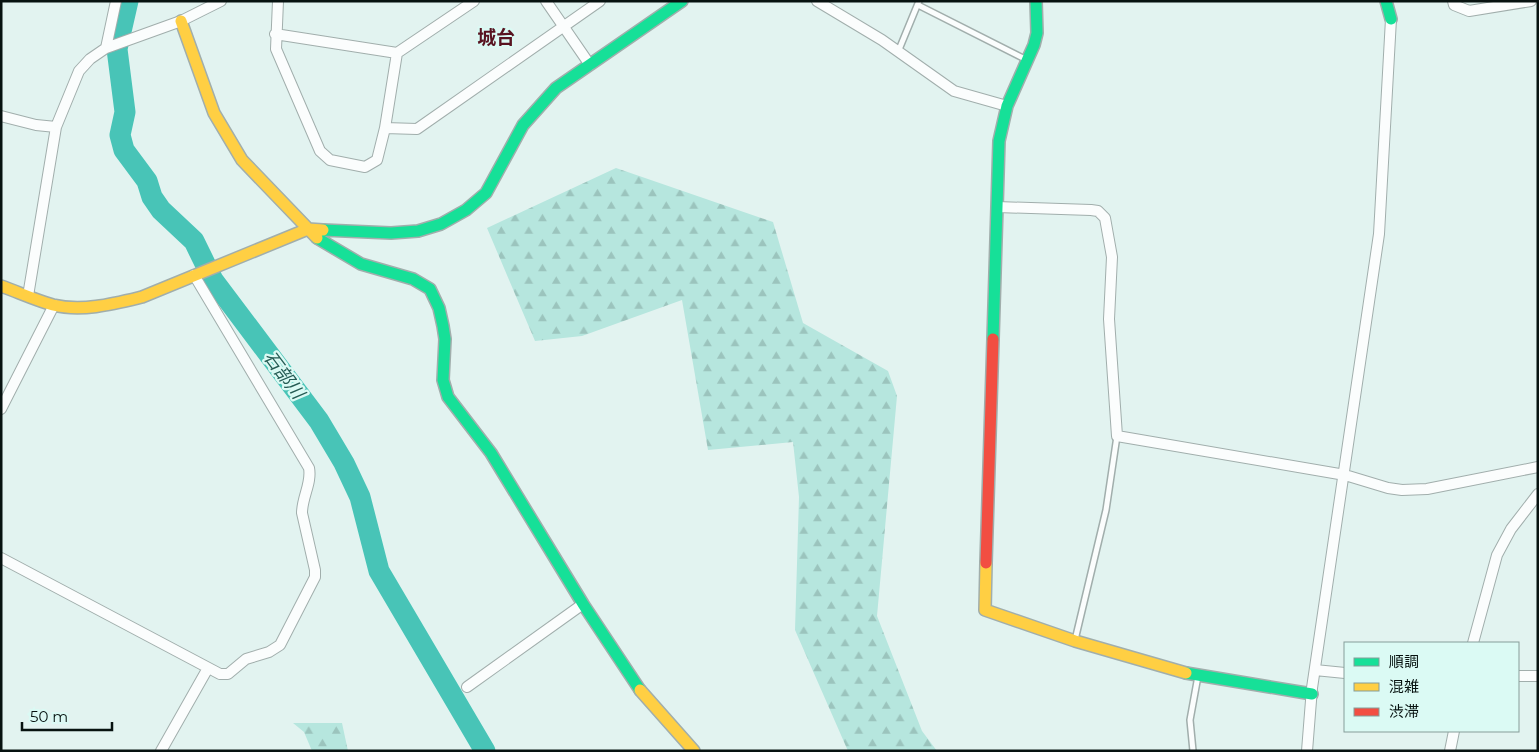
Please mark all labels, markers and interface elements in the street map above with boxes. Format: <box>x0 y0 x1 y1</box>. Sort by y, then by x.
district label: 城台 <box>477 26 515 49</box>
water label: 石部川 <box>259 347 310 405</box>
legend <box>1344 642 1519 732</box>
text: 順調 <box>1389 652 1419 671</box>
text: 混雑 <box>1389 677 1419 696</box>
scale bar <box>22 700 112 732</box>
text: 渋滞 <box>1389 702 1419 721</box>
text: 50 m <box>30 707 68 726</box>

